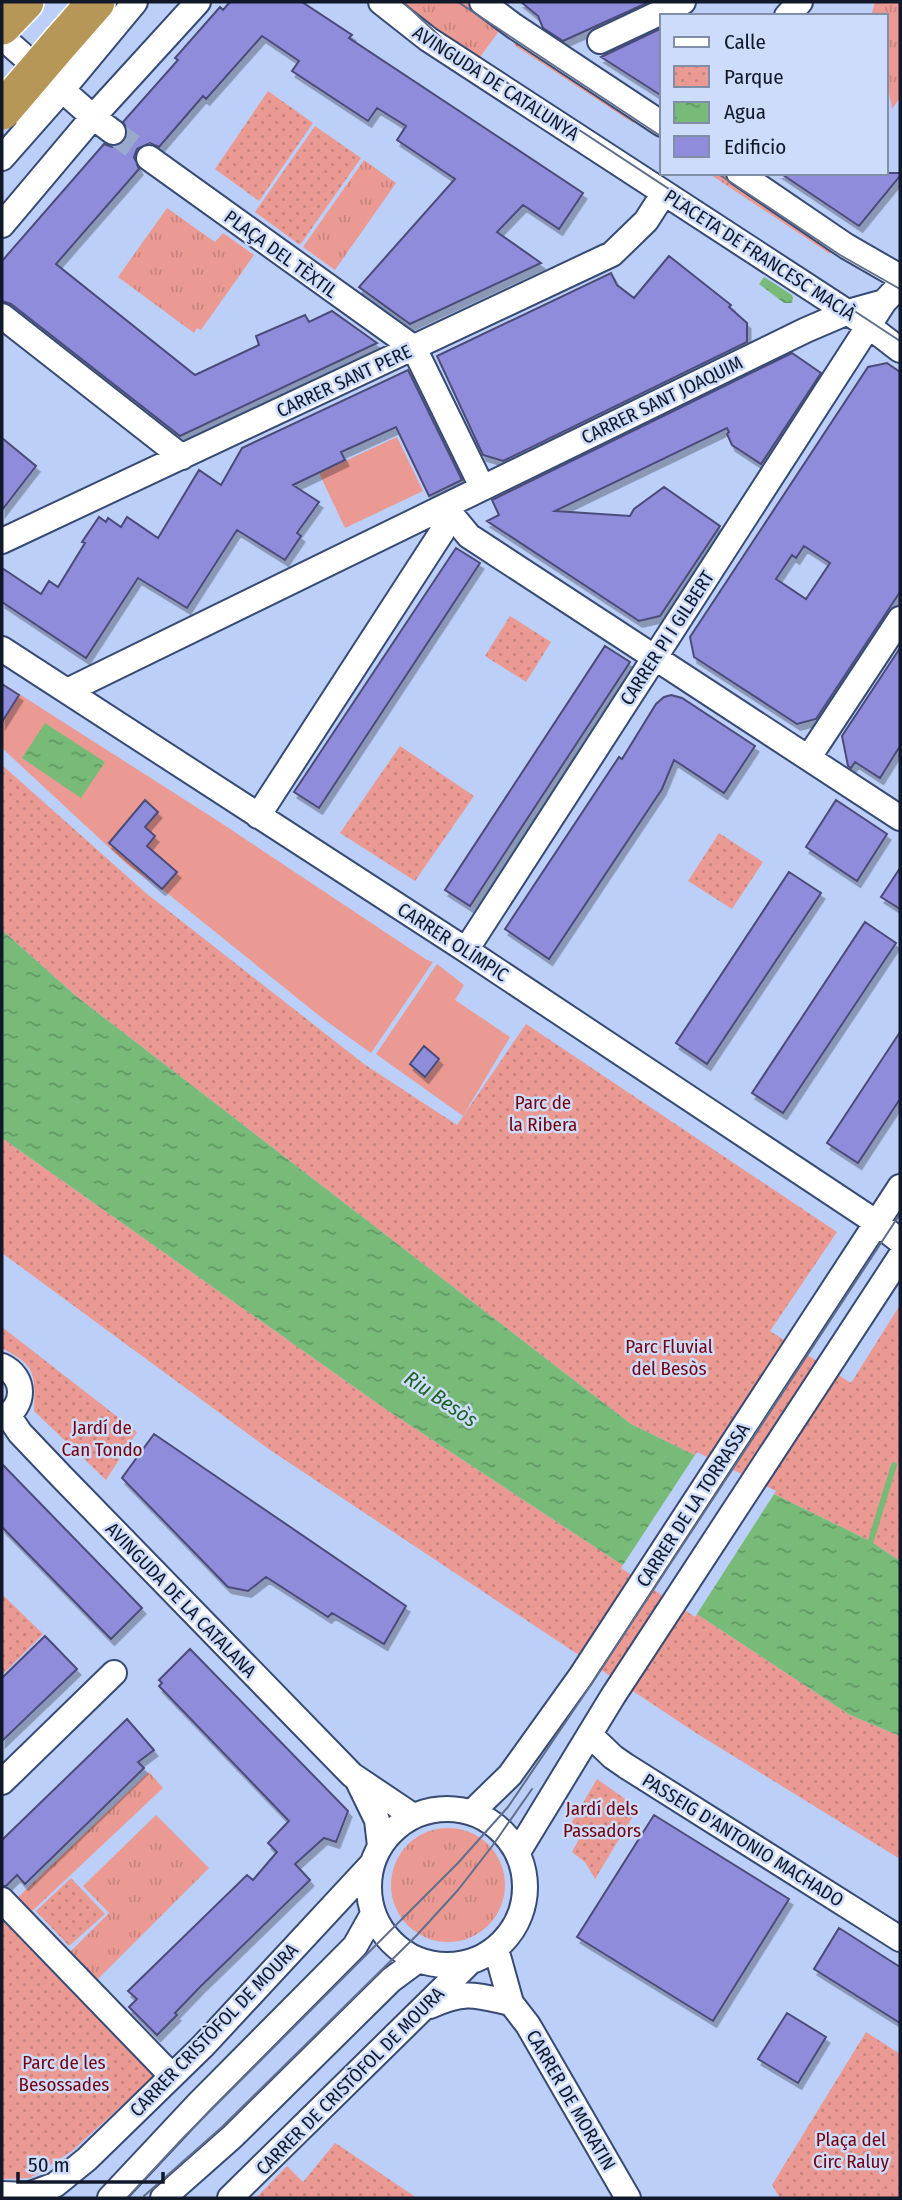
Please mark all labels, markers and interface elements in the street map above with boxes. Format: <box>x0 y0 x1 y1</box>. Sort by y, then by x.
legend <box>660 14 888 175</box>
street label: AVINGUDA DE CATALUNYA <box>409 21 583 145</box>
text: Calle <box>724 29 766 55</box>
text: Parque <box>724 64 784 90</box>
text: Agua <box>724 99 766 125</box>
text: Edificio <box>724 134 786 160</box>
street label: PLACETA DE FRANCESC MACIÀ <box>660 184 860 326</box>
street label: PLAÇA DEL TÈXTIL <box>220 205 343 303</box>
street label: CARRER SANT PERE <box>273 340 415 422</box>
street label: CARRER SANT JOAQUIM <box>578 351 746 449</box>
street label: CARRER PI I GILBERT <box>615 566 719 709</box>
street label: CARRER OLÍMPIC <box>393 898 513 987</box>
park label: Parc de la Ribera <box>509 1091 577 1136</box>
park label: Parc Fluvial del Besòs <box>625 1335 713 1380</box>
water label: Riu Besòs <box>399 1365 483 1433</box>
park label: Jardí de Can Tondo <box>61 1416 143 1461</box>
street label: CARRER DE LA TORRASSA <box>631 1419 755 1591</box>
street label: AVINGUDA DE LA CATALANA <box>101 1518 261 1682</box>
street label: PASSEIG D'ANTONIO MACHADO <box>638 1769 848 1911</box>
park label: Jardí dels Passadors <box>563 1797 641 1842</box>
street label: CARRER CRISTÒFOL DE MOURA <box>125 1939 303 2121</box>
street label: CARRER DE CRISTÒFOL DE MOURA <box>251 1982 449 2180</box>
street label: CARRER DE MORATIN <box>521 2026 621 2174</box>
park label: Parc de les Besossades <box>19 2051 109 2096</box>
park label: Plaça del Circ Raluy <box>813 2128 889 2173</box>
scale bar <box>18 2140 163 2184</box>
text: 50 m <box>28 2152 70 2178</box>

